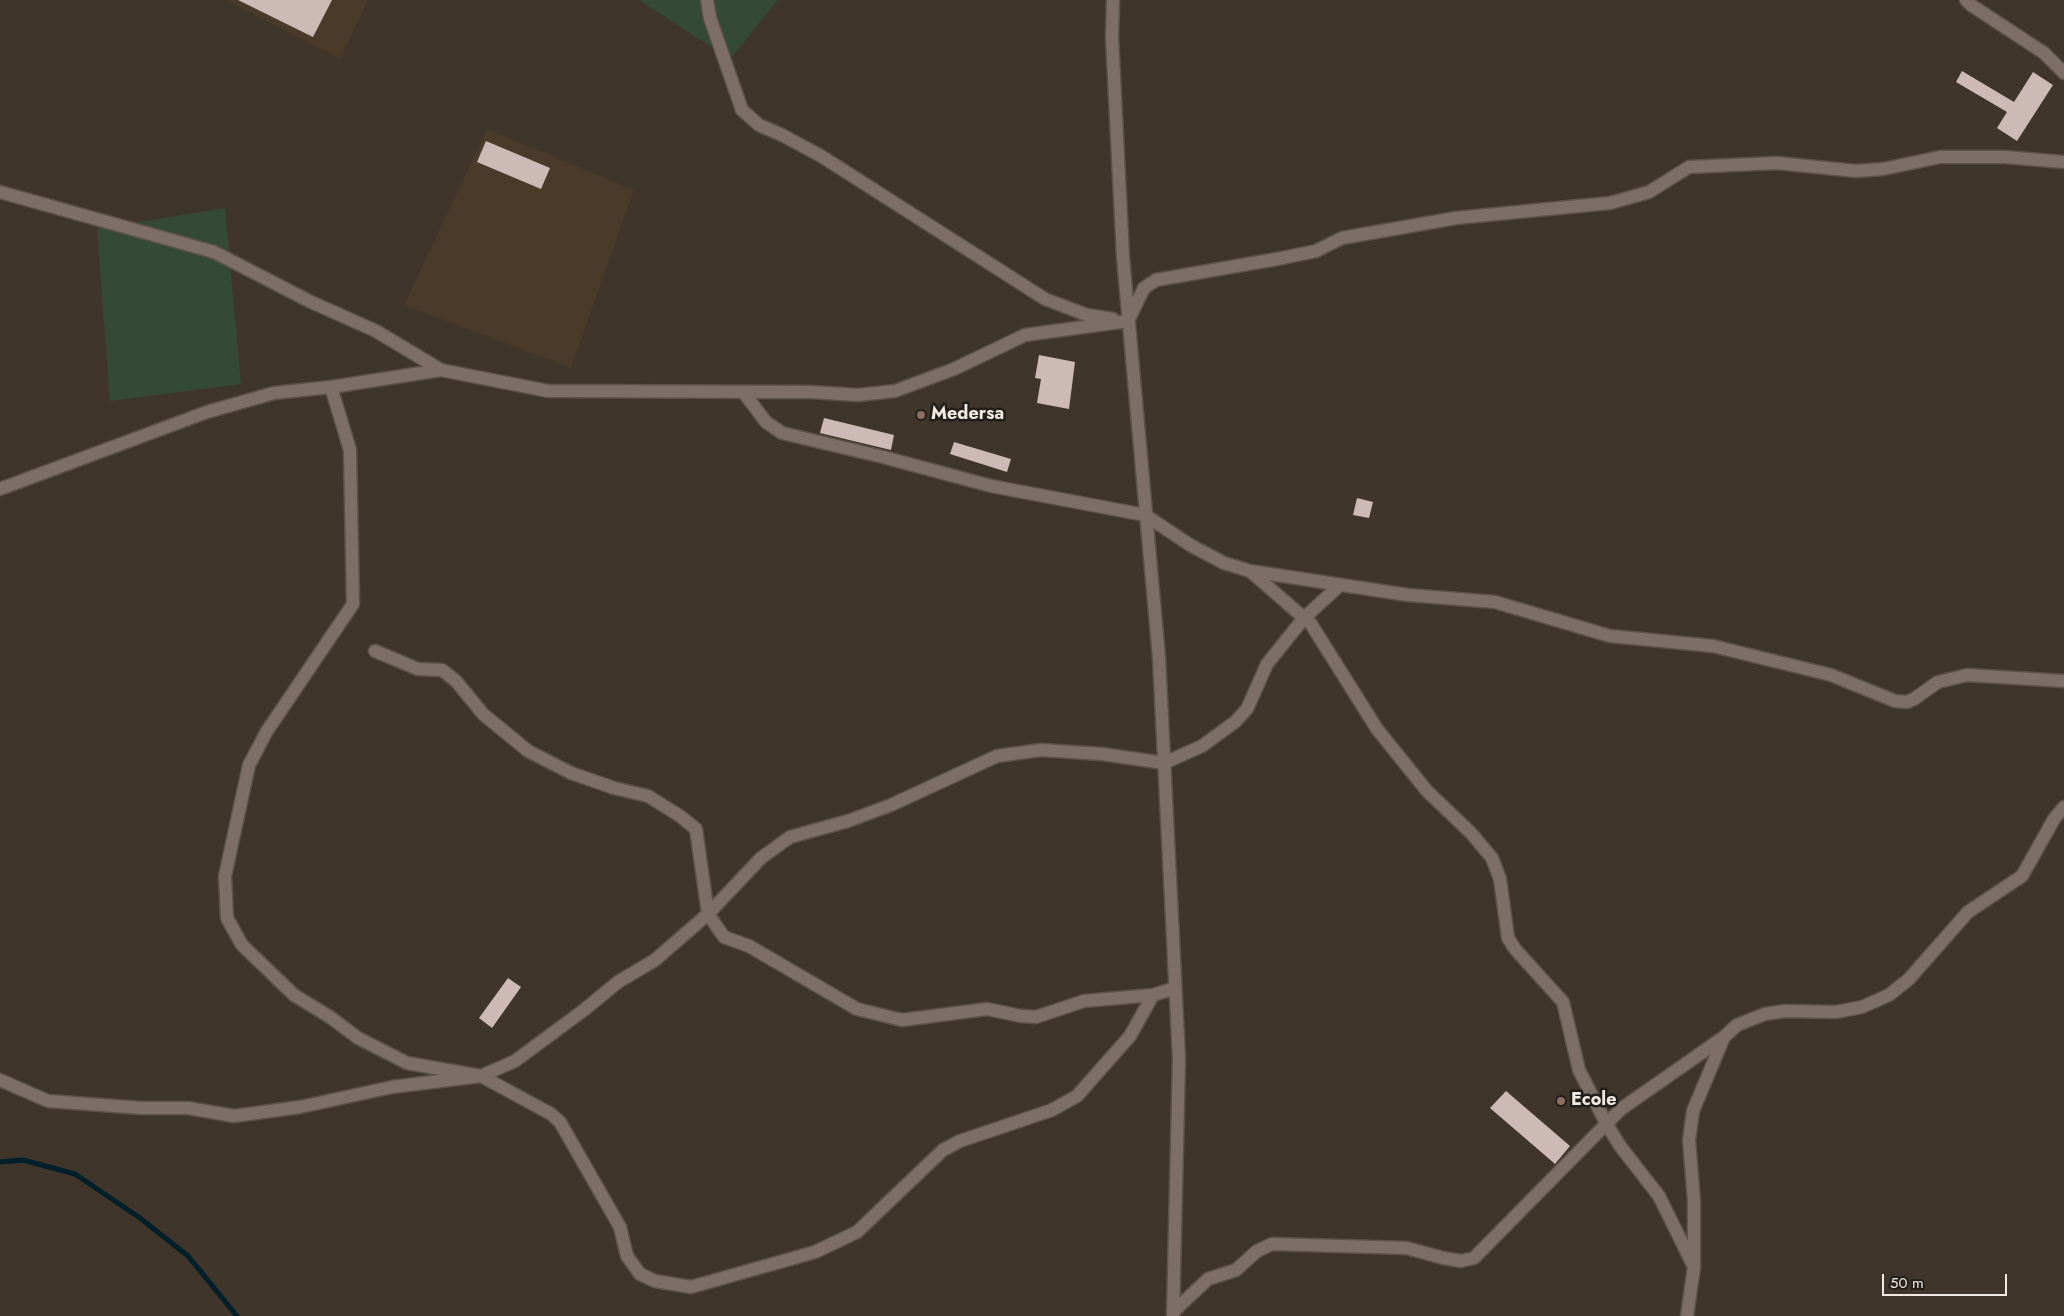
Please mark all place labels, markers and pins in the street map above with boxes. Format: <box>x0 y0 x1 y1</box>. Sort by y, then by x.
place label: Medersa <box>931 404 1004 426</box>
marker: Medersa <box>915 409 927 421</box>
place label: Ecole <box>1571 1090 1617 1112</box>
marker: Ecole <box>1555 1095 1567 1107</box>

